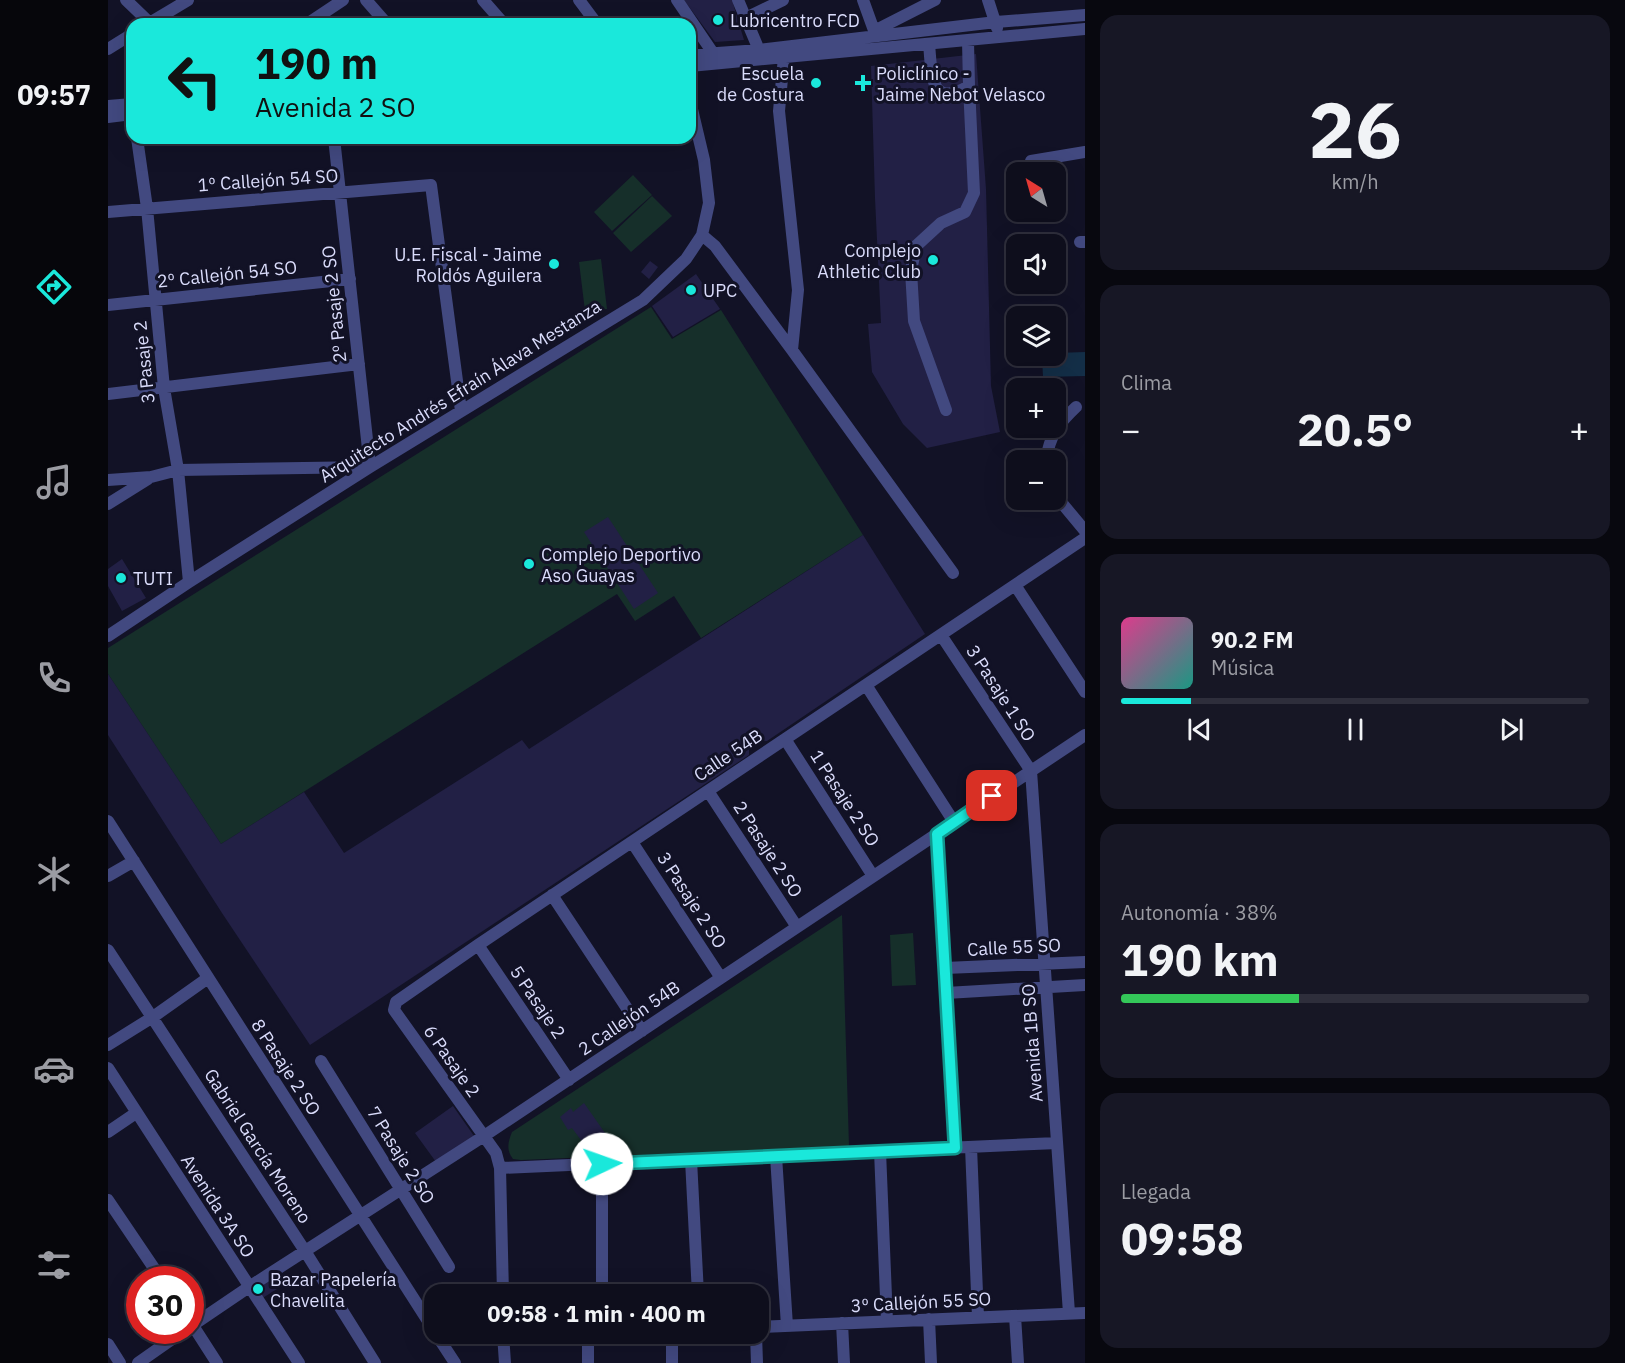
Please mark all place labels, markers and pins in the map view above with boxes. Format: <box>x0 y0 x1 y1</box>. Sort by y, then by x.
place label: Lubricentro FCD <box>730 9 860 32</box>
marker: Lubricentro FCD <box>711 13 725 27</box>
place label: Escuela de Costura <box>717 62 804 106</box>
place label: Policlínico - Jaime Nebot Velasco <box>876 62 1045 106</box>
marker: Policlínico - Jaime Nebot Velasco <box>854 74 872 92</box>
marker: Escuela de Costura <box>809 76 823 90</box>
place label: Complejo Athletic Club <box>817 239 921 283</box>
place label: U.E. Fiscal - Jaime Roldós Aguilera <box>394 243 542 287</box>
marker: Complejo Athletic Club <box>926 253 940 267</box>
marker: U.E. Fiscal - Jaime Roldós Aguilera <box>547 257 561 271</box>
place label: UPC <box>703 279 737 302</box>
marker: UPC <box>684 283 698 297</box>
place label: Complejo Deportivo Aso Guayas <box>541 543 701 587</box>
marker: Complejo Deportivo Aso Guayas <box>522 557 536 571</box>
place label: TUTI <box>133 567 173 590</box>
marker: TUTI <box>114 571 128 585</box>
pin <box>966 770 1017 821</box>
place label: Bazar Papelería Chavelita <box>270 1268 397 1312</box>
marker: Bazar Papelería Chavelita <box>251 1282 265 1296</box>

